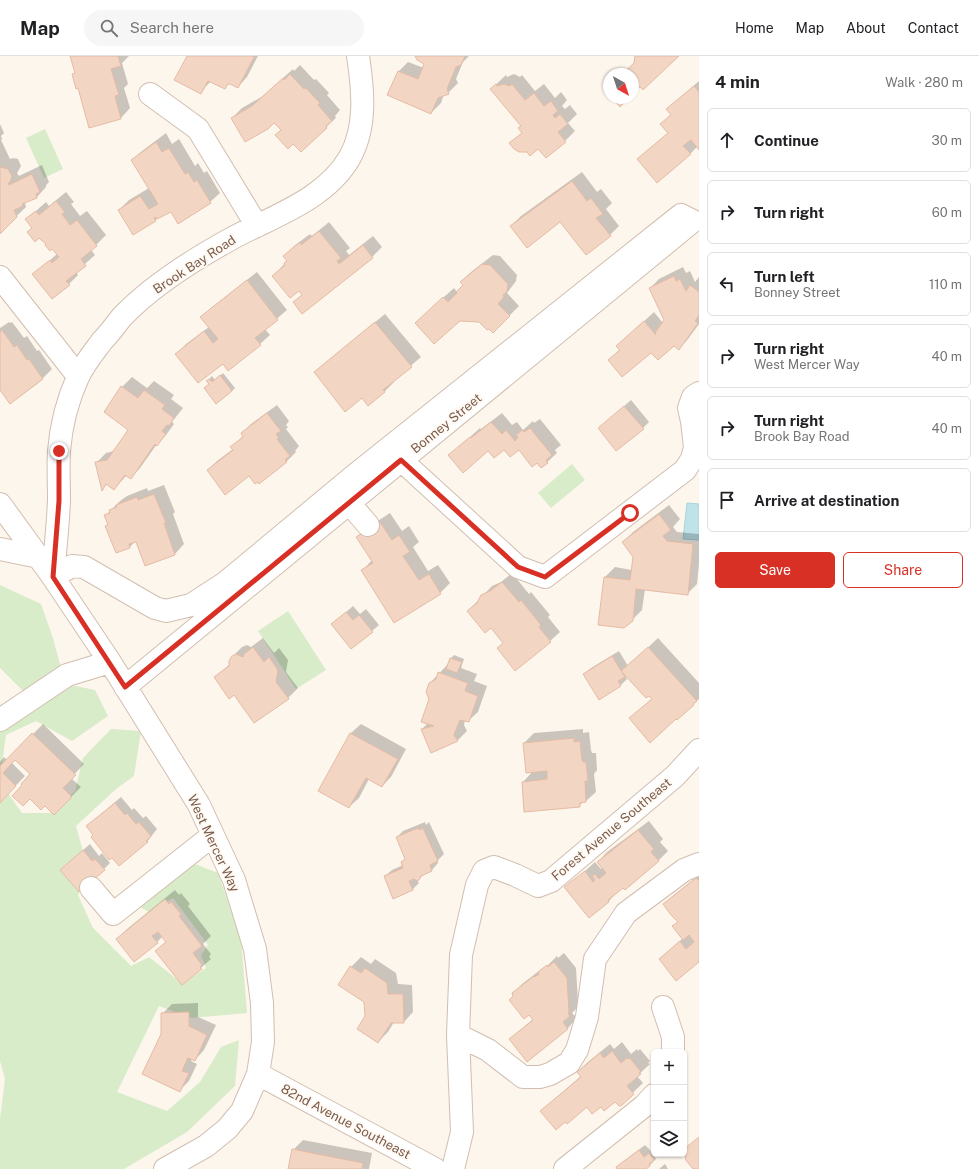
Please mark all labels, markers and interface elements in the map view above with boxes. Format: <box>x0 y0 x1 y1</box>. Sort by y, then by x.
search box <box>84 10 364 46</box>
text: Map <box>20 17 60 39</box>
icon: search <box>98 17 120 39</box>
text: Search here <box>130 19 214 36</box>
text: Home <box>735 20 774 36</box>
text: Map <box>796 20 824 36</box>
text: About <box>846 20 886 36</box>
text: Contact <box>908 20 959 36</box>
north arrow <box>603 68 639 104</box>
text: 4 min <box>715 72 760 92</box>
text: Walk · 280 m <box>885 75 963 90</box>
icon: ahead <box>716 129 738 151</box>
text: Continue <box>754 132 819 149</box>
text: 30 m <box>932 133 962 148</box>
icon: right <box>716 201 738 223</box>
text: Turn right <box>754 204 824 221</box>
text: 60 m <box>932 205 962 220</box>
street label: Brook Bay Road <box>150 232 238 297</box>
text: Turn left <box>754 268 815 285</box>
icon: left <box>716 273 738 295</box>
text: 110 m <box>929 277 962 292</box>
text: Bonney Street <box>754 285 840 300</box>
text: Turn right <box>754 340 824 357</box>
icon: right <box>716 345 738 367</box>
text: 40 m <box>931 349 962 364</box>
text: West Mercer Way <box>754 357 860 372</box>
street label: Bonney Street <box>408 390 485 456</box>
text: Turn right <box>754 412 824 429</box>
icon: right <box>716 417 738 439</box>
text: 40 m <box>931 421 962 436</box>
text: Brook Bay Road <box>754 429 849 444</box>
route end <box>50 442 68 460</box>
icon: arrive <box>716 489 738 511</box>
text: Arrive at destination <box>754 492 899 509</box>
route start <box>621 504 639 522</box>
button: Save <box>715 552 835 588</box>
button: Share <box>843 552 963 588</box>
street label: Forest Avenue Southeast <box>548 775 674 884</box>
street label: West Mercer Way <box>184 792 243 894</box>
map controls <box>651 1049 687 1157</box>
button: + <box>651 1049 687 1085</box>
street label: 82nd Avenue Southeast <box>279 1081 413 1162</box>
button: − <box>651 1085 687 1121</box>
button: layers <box>651 1121 687 1157</box>

